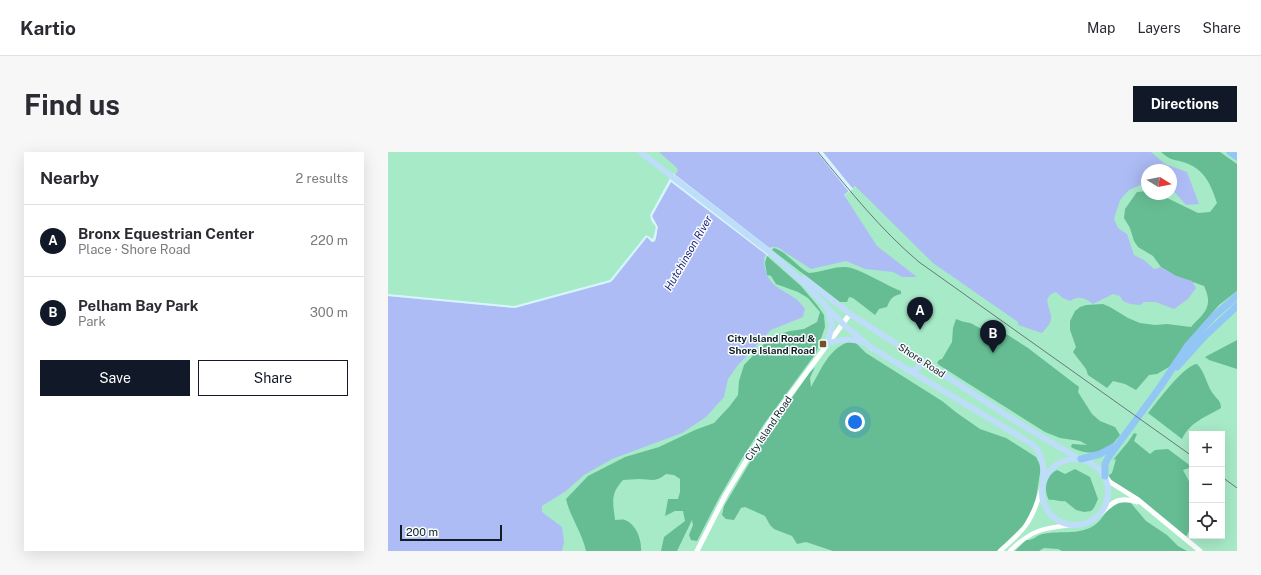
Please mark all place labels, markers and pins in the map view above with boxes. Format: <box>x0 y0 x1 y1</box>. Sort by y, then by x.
pin: A <box>907 297 933 330</box>
pin: B <box>980 320 1006 353</box>
place label: City Island Road & Shore Island Road <box>727 332 815 356</box>
marker: City Island Road & Shore Island Road <box>818 339 828 349</box>

